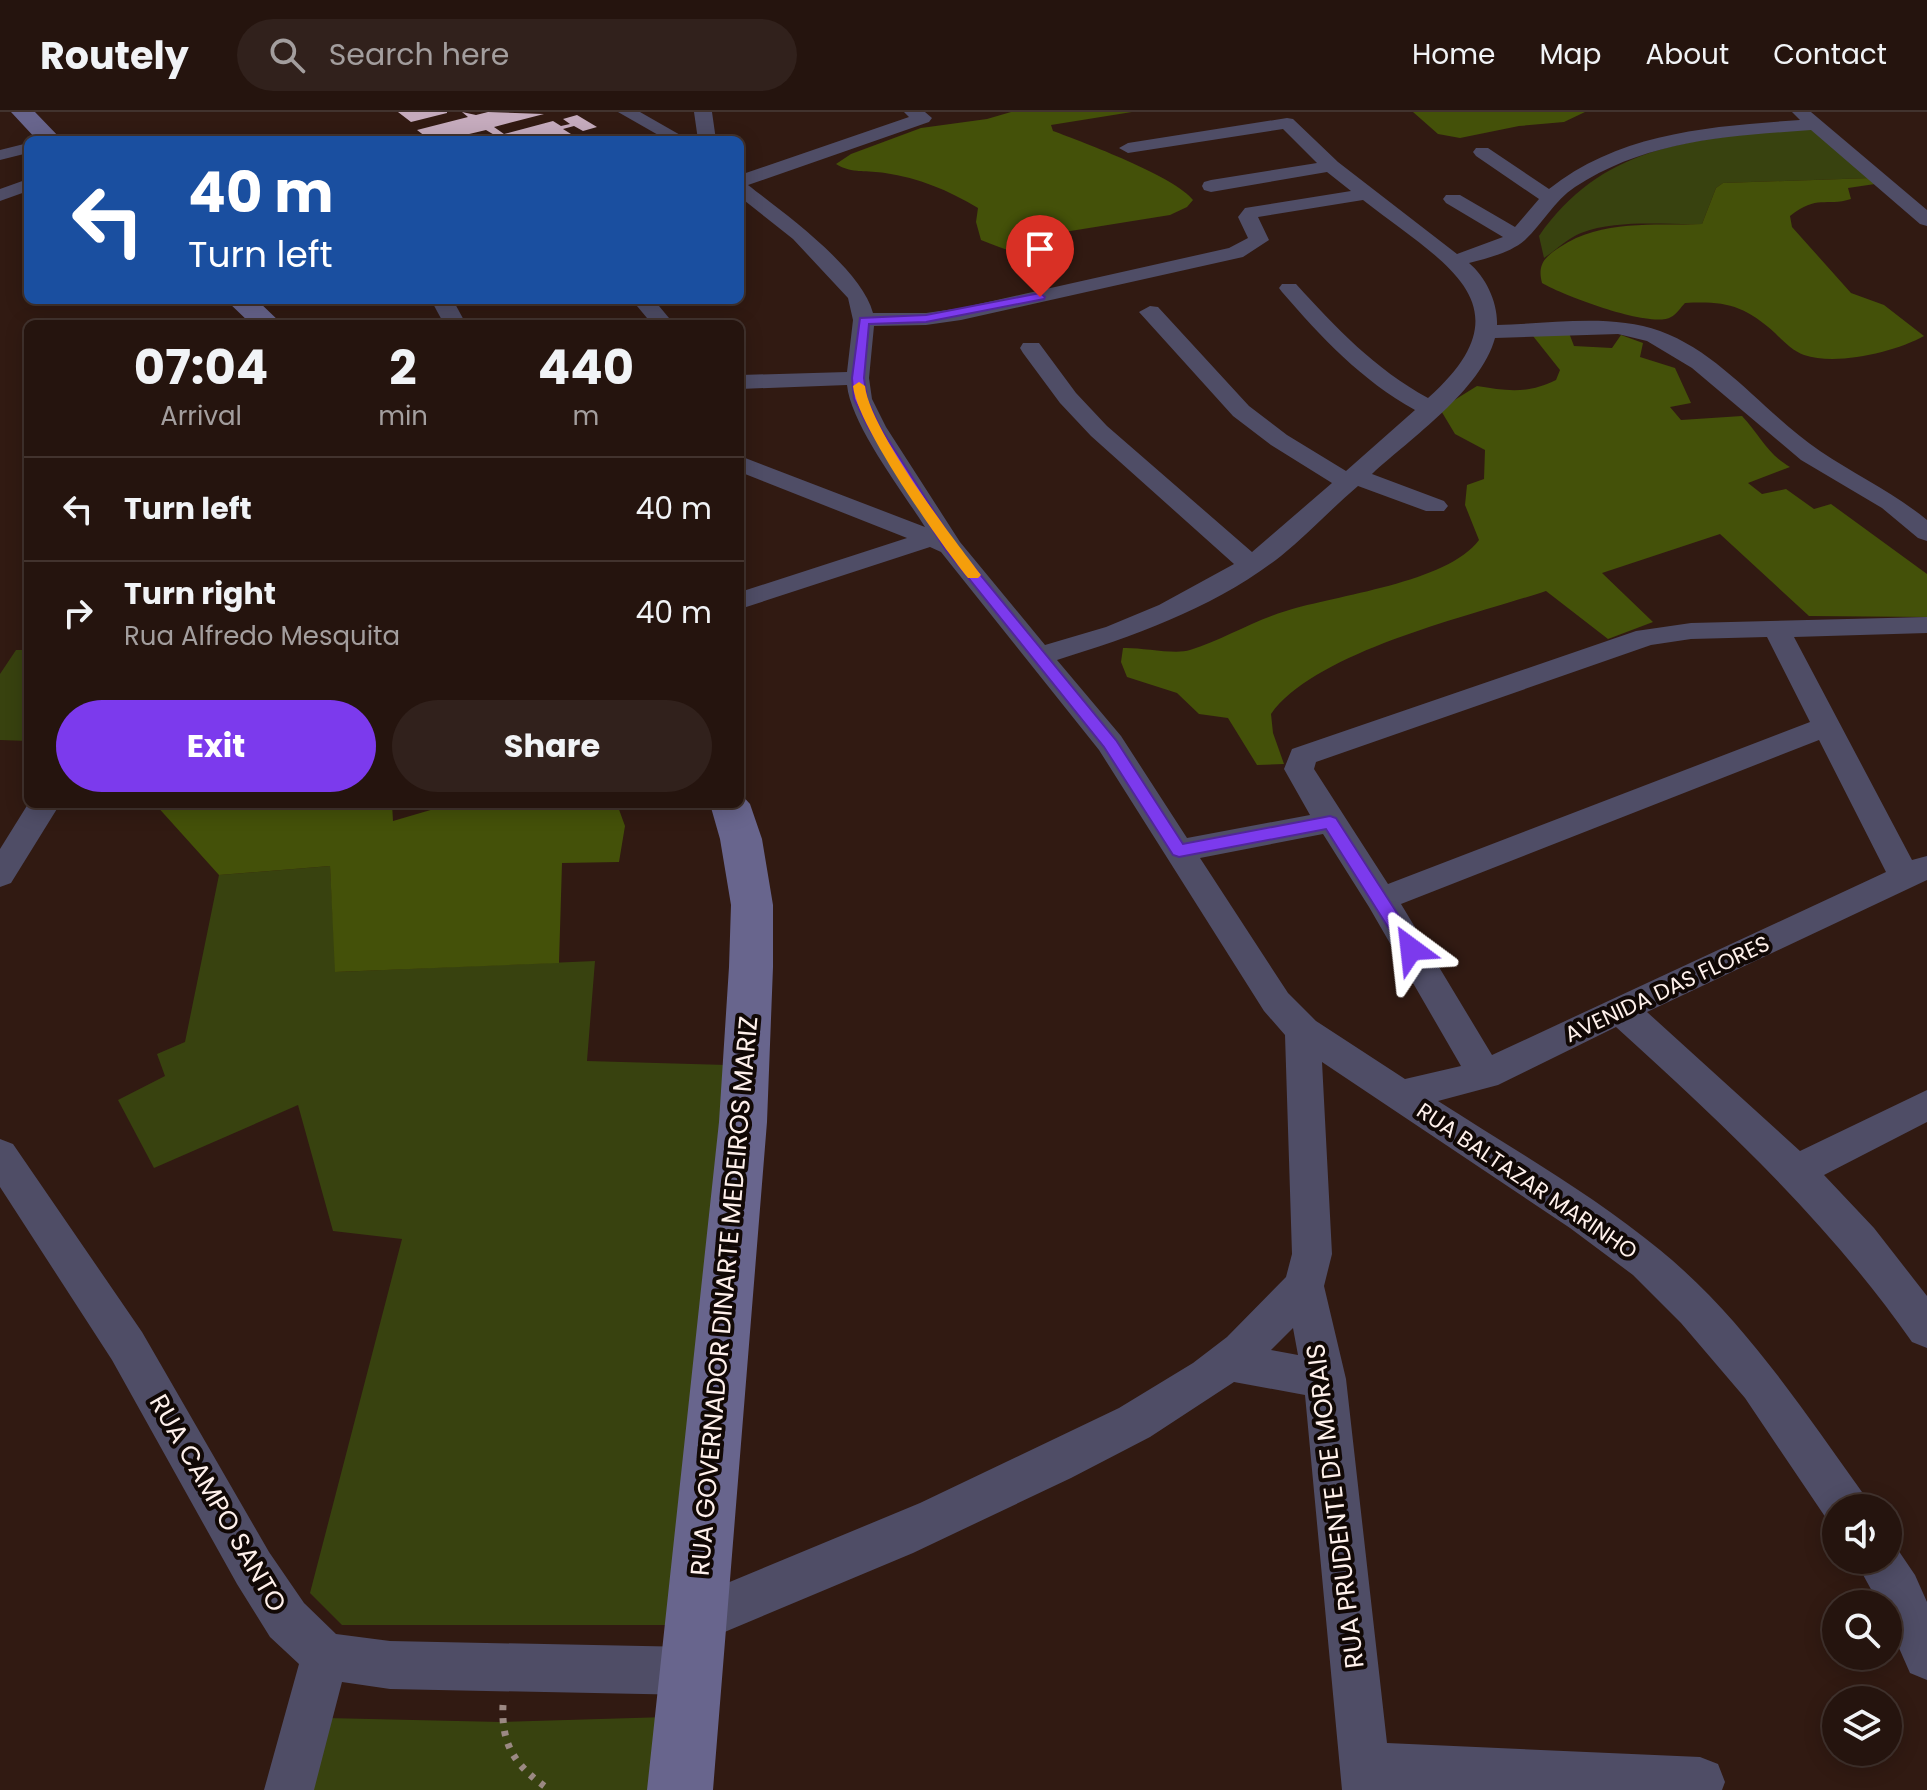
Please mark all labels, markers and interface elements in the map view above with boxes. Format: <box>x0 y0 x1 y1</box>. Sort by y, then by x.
search box <box>237 19 797 91</box>
text: Routely <box>40 29 189 82</box>
icon: search <box>265 33 309 77</box>
text: Search here <box>329 33 509 76</box>
text: Home <box>1412 35 1495 74</box>
text: Map <box>1539 35 1601 74</box>
text: About <box>1645 35 1729 74</box>
text: Contact <box>1773 35 1887 74</box>
text: 40 m <box>188 153 334 232</box>
icon: left <box>56 168 160 272</box>
pin <box>1006 215 1074 297</box>
icon: arrive <box>1018 227 1062 271</box>
text: Turn left <box>188 229 333 280</box>
text: 07:04 <box>134 334 268 401</box>
text: 2 <box>389 334 417 401</box>
text: 440 <box>538 334 634 401</box>
text: Arrival <box>160 398 242 434</box>
text: min <box>378 398 428 434</box>
text: m <box>573 398 599 434</box>
icon: left <box>56 487 100 531</box>
text: Turn left <box>124 487 252 530</box>
text: 40 m <box>635 487 712 530</box>
text: Turn right <box>124 572 276 615</box>
icon: right <box>56 591 100 635</box>
text: 40 m <box>635 591 712 634</box>
text: Rua Alfredo Mesquita <box>124 618 400 654</box>
button: Exit <box>56 700 376 792</box>
button: Share <box>392 700 712 792</box>
position arrow <box>1369 907 1453 991</box>
street label: AVENIDA DAS FLORES <box>1560 928 1774 1050</box>
street label: RUA GOVERNADOR DINARTE MEDEIROS MARIZ <box>682 1015 766 1577</box>
street label: RUA BALTAZAR MARINHO <box>1411 1095 1643 1267</box>
street label: RUA PRUDENTE DE MORAIS <box>1297 1341 1373 1671</box>
street label: RUA CAMPO SANTO <box>141 1388 295 1618</box>
map controls <box>1822 1494 1902 1766</box>
button: sound <box>1822 1494 1902 1574</box>
button: search <box>1822 1590 1902 1670</box>
button: layers <box>1822 1686 1902 1766</box>

